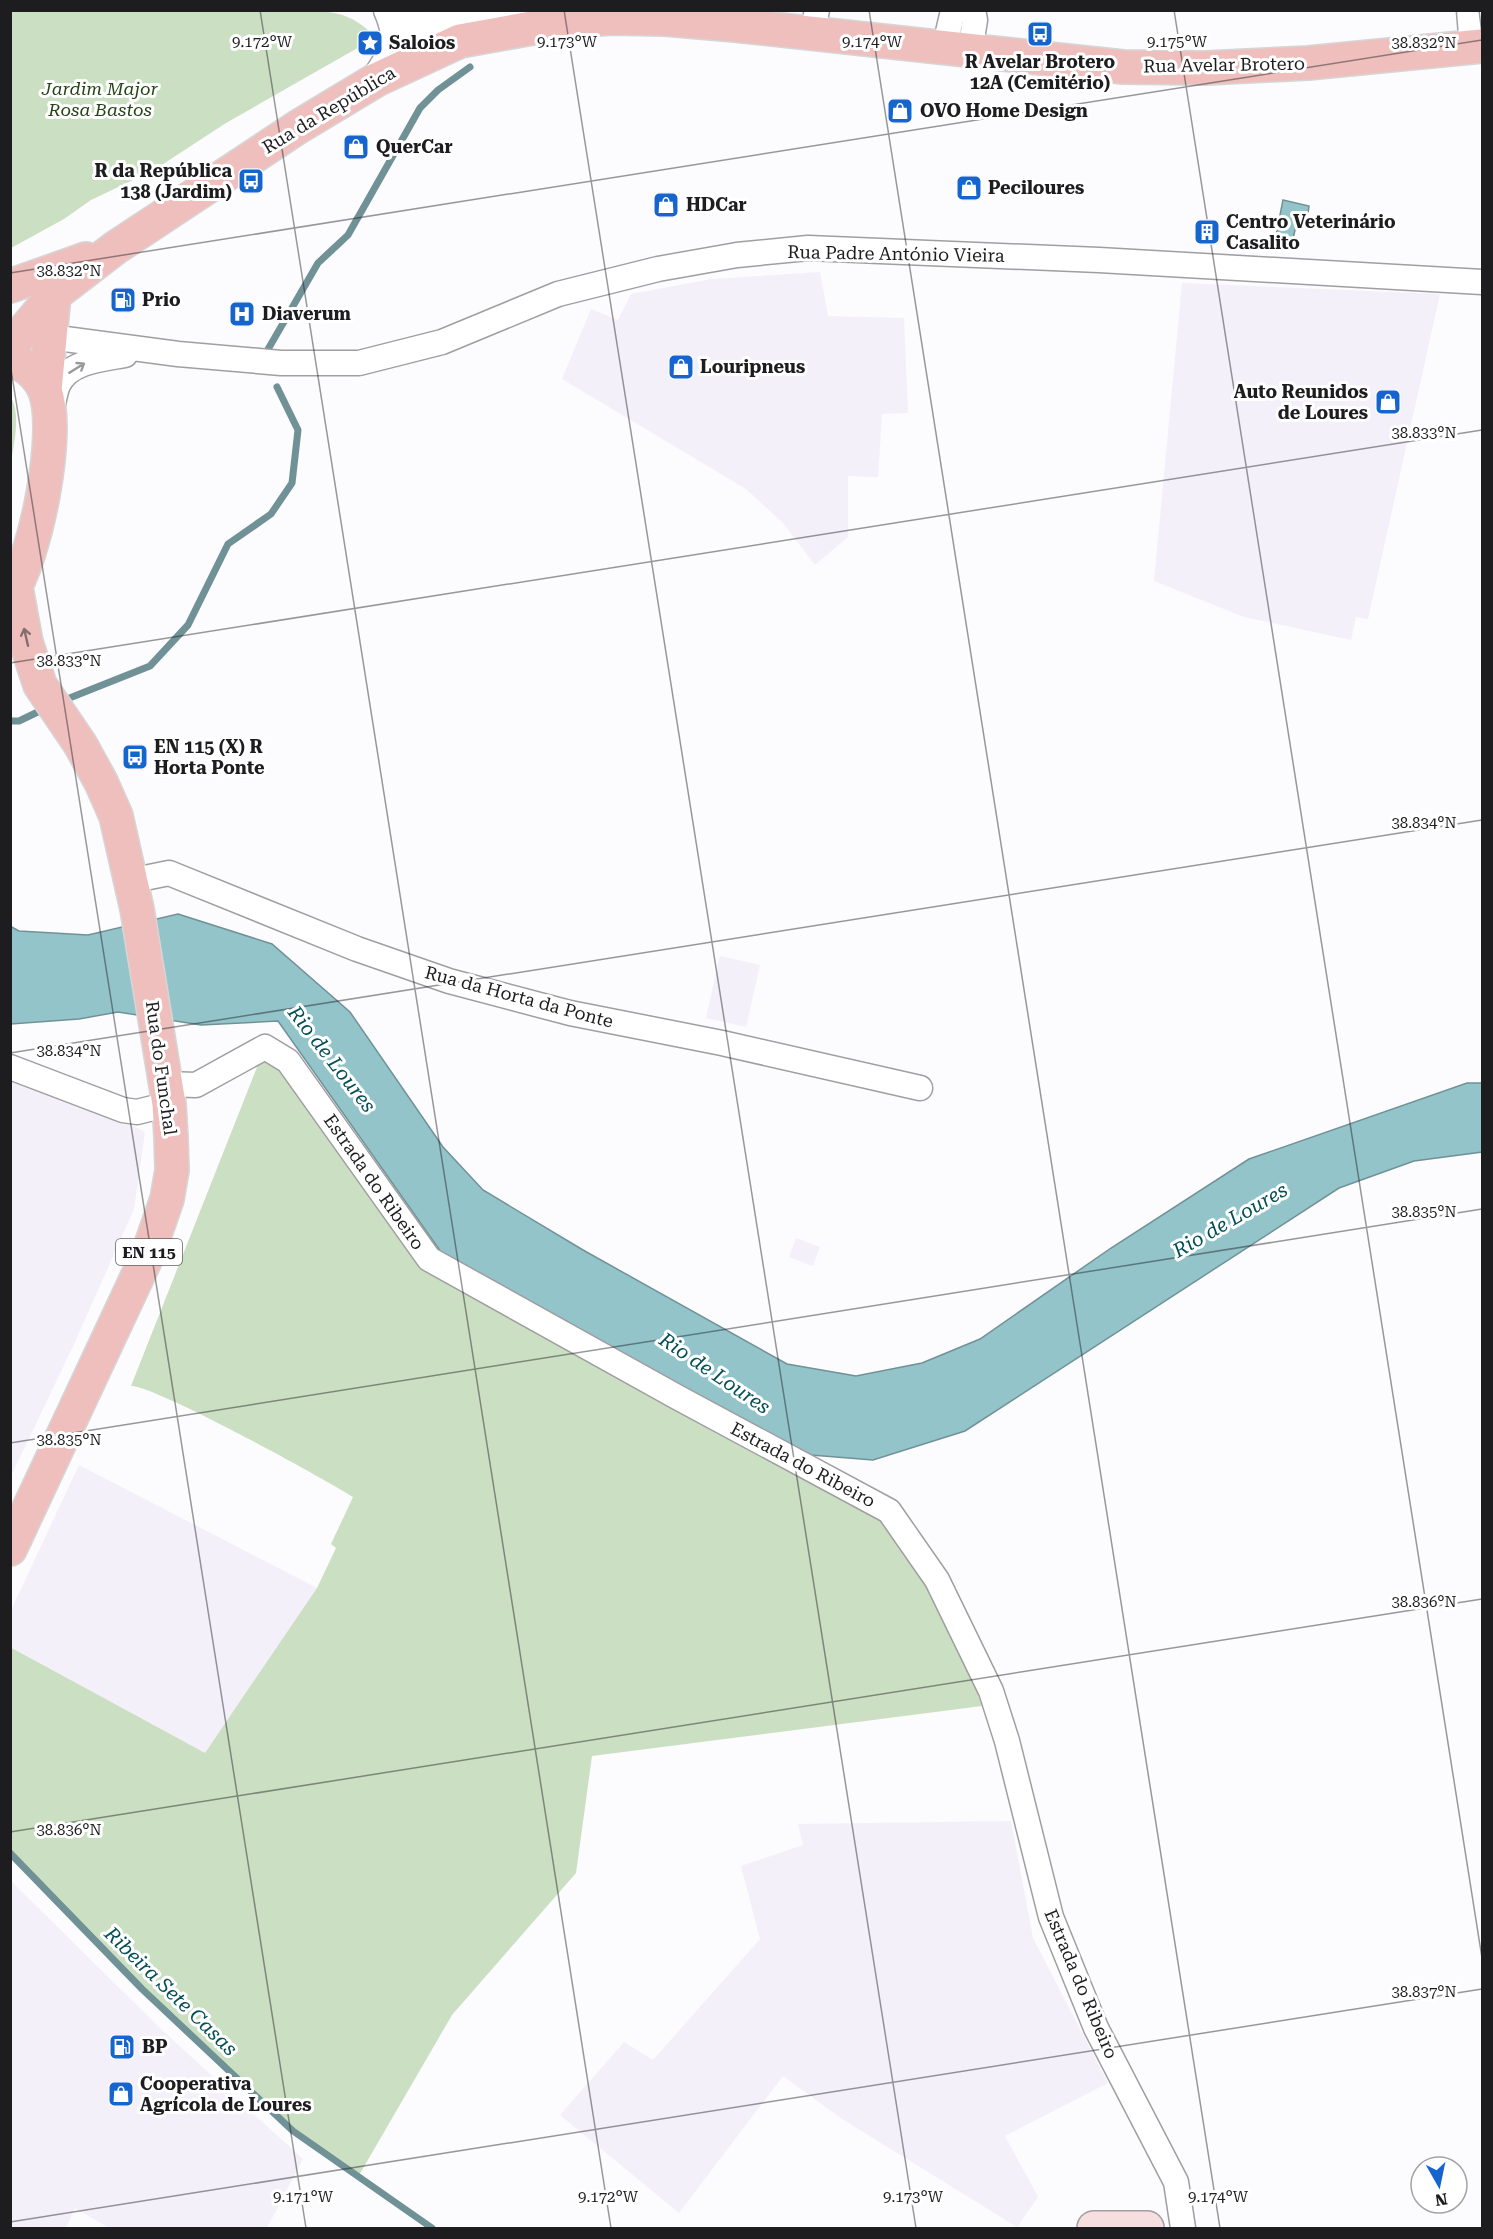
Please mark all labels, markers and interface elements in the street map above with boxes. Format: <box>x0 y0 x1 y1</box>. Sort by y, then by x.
bus stop icon: R Avelar Brotero 12A (Cemitério) <box>1025 19 1055 49</box>
place icon: Saloios <box>355 28 385 58</box>
place label: Saloios <box>389 32 455 53</box>
text: 9.172°W <box>232 33 293 51</box>
text: 9.173°W <box>537 33 598 51</box>
text: 9.174°W <box>842 33 903 51</box>
text: 9.175°W <box>1147 33 1208 51</box>
text: 38.832°N <box>1391 34 1457 52</box>
place label: R Avelar Brotero 12A (Cemitério) <box>965 51 1116 93</box>
street label: Rua Avelar Brotero <box>1143 53 1305 76</box>
street label: Rua da República <box>258 61 399 158</box>
park label: Jardim Major Rosa Bastos <box>41 78 159 120</box>
shop icon: OVO Home Design <box>885 96 915 126</box>
place label: OVO Home Design <box>920 100 1088 121</box>
shop icon: QuerCar <box>341 132 371 162</box>
place label: QuerCar <box>376 136 453 157</box>
place label: R da República 138 (Jardim) <box>94 160 232 202</box>
bus stop icon: R da República 138 (Jardim) <box>236 166 266 196</box>
shop icon: Peciloures <box>954 173 984 203</box>
place label: Peciloures <box>988 177 1084 198</box>
shop icon: HDCar <box>651 190 681 220</box>
place label: HDCar <box>686 194 747 215</box>
place label: Centro Veterinário Casalito <box>1226 211 1396 253</box>
building icon: Centro Veterinário Casalito <box>1192 217 1222 247</box>
street label: Rua Padre António Vieira <box>787 241 1005 266</box>
text: 38.832°N <box>36 262 102 280</box>
fuel station icon: Prio <box>108 285 138 315</box>
place label: Prio <box>142 289 181 310</box>
hospital icon: Diaverum <box>227 299 257 329</box>
place label: Diaverum <box>262 303 352 324</box>
shop icon: Louripneus <box>666 352 696 382</box>
place label: Louripneus <box>700 356 805 377</box>
one-way arrow <box>68 362 85 374</box>
place label: Auto Reunidos de Loures <box>1234 381 1368 423</box>
shop icon: Auto Reunidos de Loures <box>1373 387 1403 417</box>
text: 38.833°N <box>1391 424 1457 442</box>
one-way arrow <box>19 628 31 647</box>
text: 38.833°N <box>36 652 102 670</box>
place label: EN 115 (X) R Horta Ponte <box>154 736 265 778</box>
bus stop icon: EN 115 (X) R Horta Ponte <box>120 742 150 772</box>
text: 38.834°N <box>1391 814 1457 832</box>
street label: Rua da Horta da Ponte <box>423 961 616 1032</box>
street label: Rua do Funchal <box>142 999 181 1137</box>
water label: Rio de Loures <box>282 1000 381 1117</box>
text: 38.834°N <box>36 1042 102 1060</box>
street label: Estrada do Ribeiro <box>320 1110 429 1253</box>
water label: Rio de Loures <box>1168 1177 1292 1263</box>
text: 38.835°N <box>1391 1203 1457 1221</box>
road number: EN 115 <box>116 1239 182 1265</box>
water label: Rio de Loures <box>654 1327 775 1419</box>
street label: Estrada do Ribeiro <box>727 1418 879 1512</box>
text: 38.835°N <box>36 1431 102 1449</box>
text: 38.836°N <box>1391 1593 1457 1611</box>
text: 38.836°N <box>36 1821 102 1839</box>
street label: Estrada do Ribeiro <box>1040 1906 1122 2062</box>
water label: Ribeira Sete Casas <box>99 1921 242 2060</box>
text: 38.837°N <box>1391 1983 1457 2001</box>
fuel station icon: BP <box>107 2032 137 2062</box>
place label: BP <box>142 2036 168 2057</box>
place label: Cooperativa Agrícola de Loures <box>140 2073 312 2115</box>
shop icon: Cooperativa Agrícola de Loures <box>106 2079 136 2109</box>
north arrow <box>1409 2155 1469 2215</box>
text: 9.171°W <box>273 2188 334 2206</box>
text: 9.172°W <box>578 2188 639 2206</box>
text: 9.173°W <box>883 2188 944 2206</box>
text: 9.174°W <box>1188 2188 1249 2206</box>
text: N <box>1434 2189 1449 2210</box>

